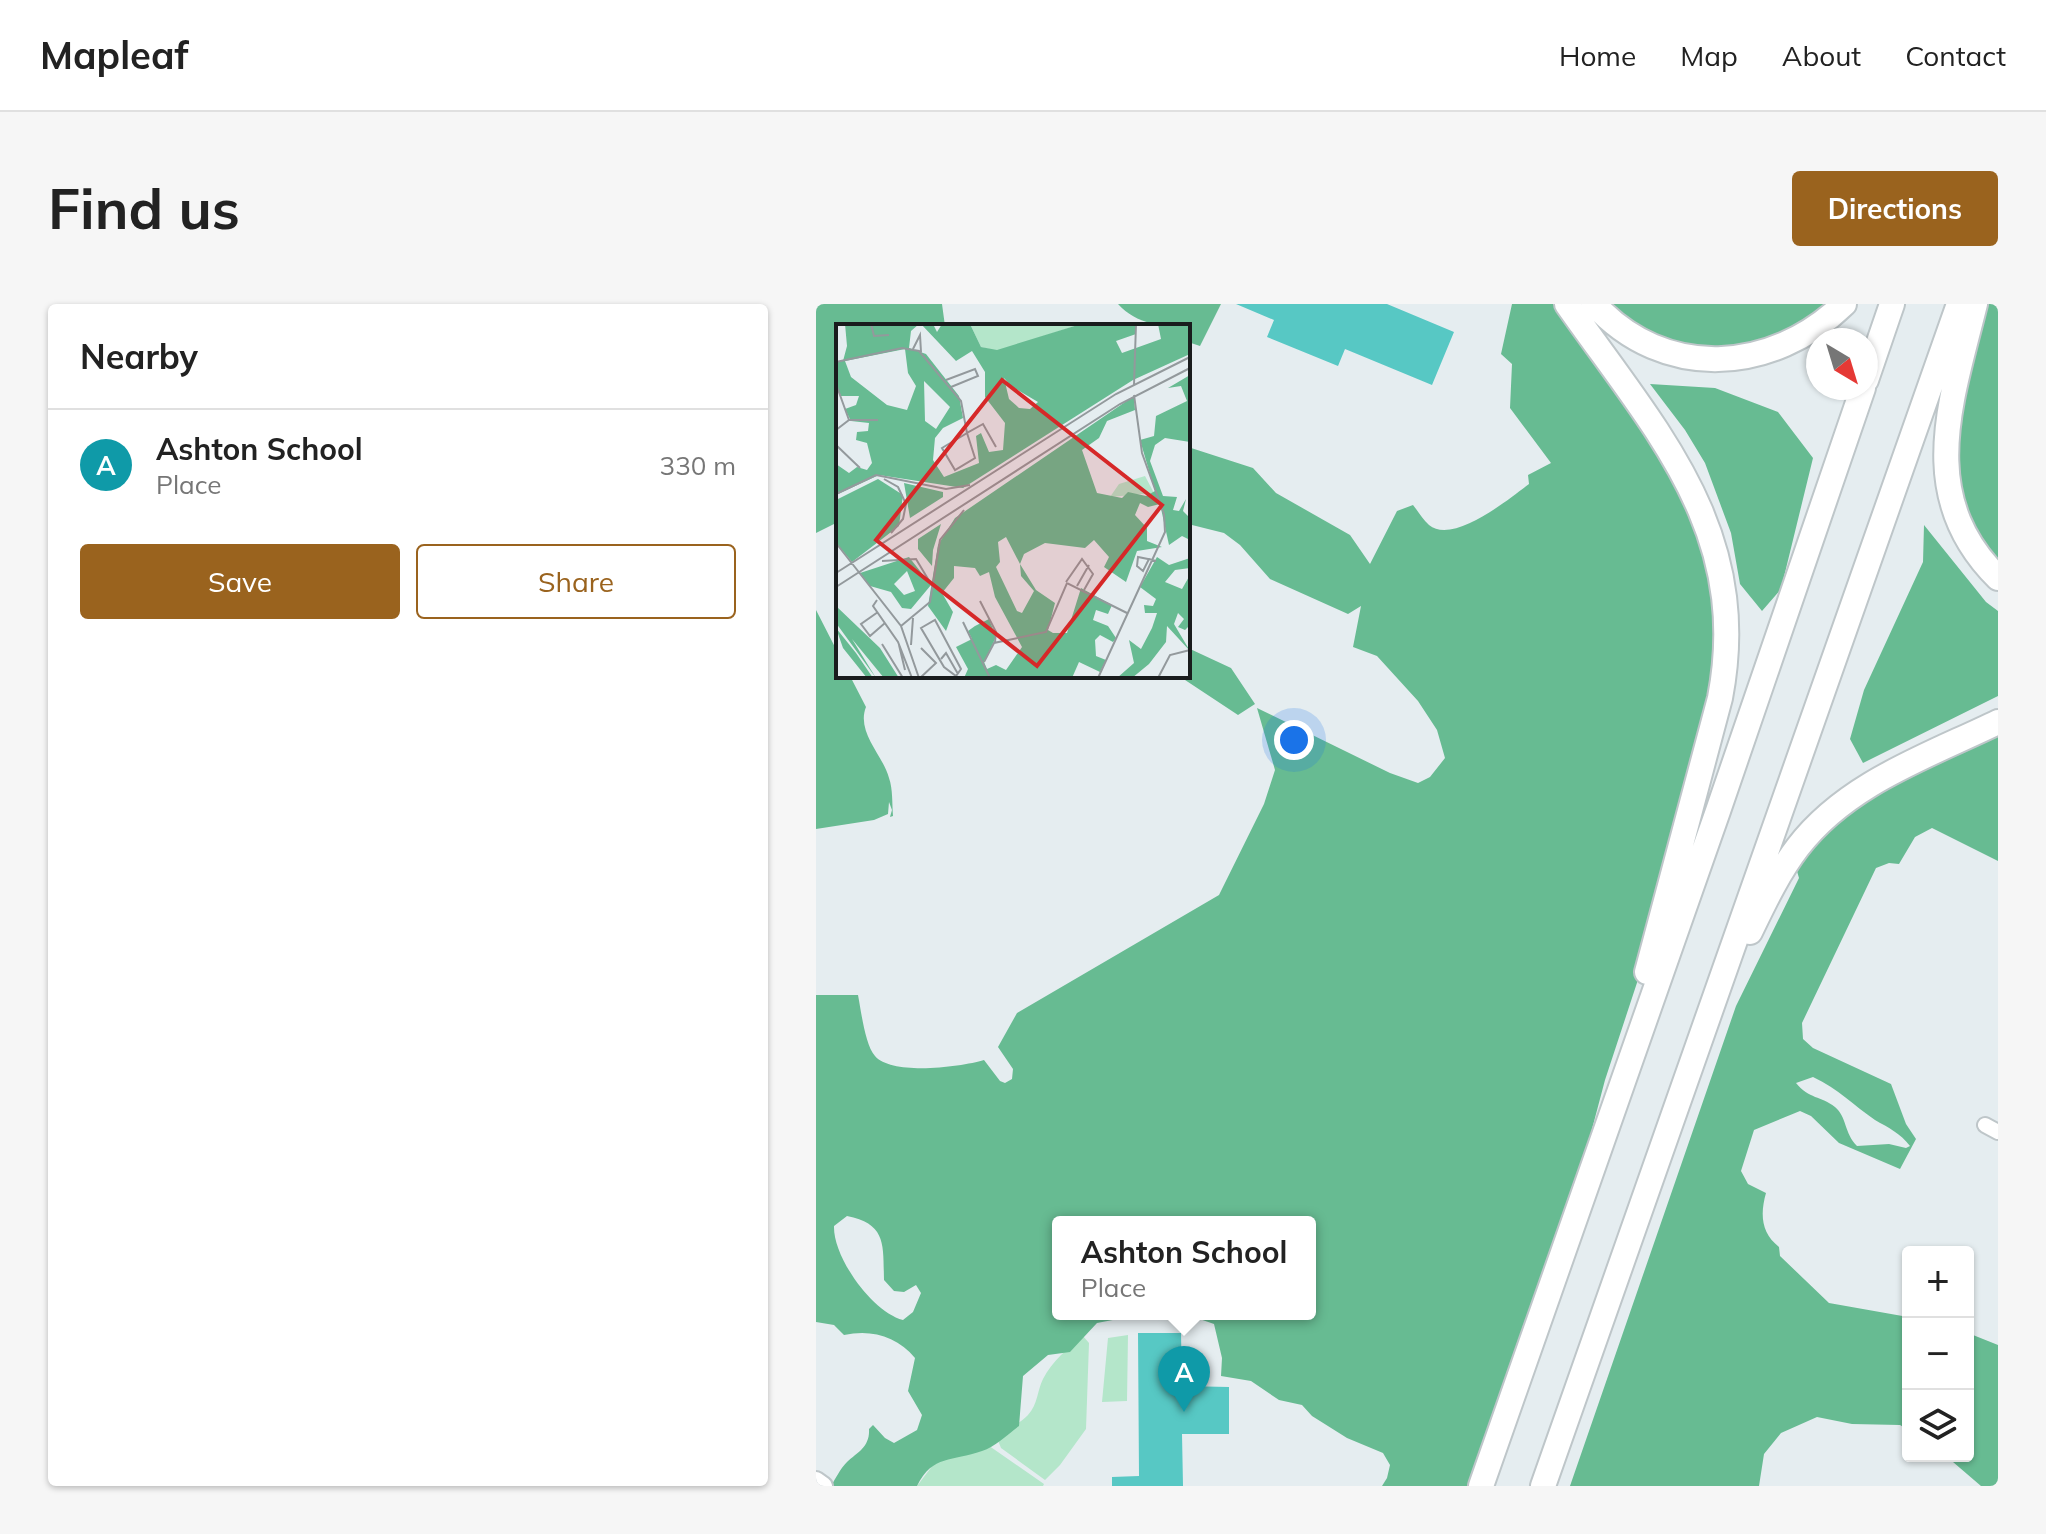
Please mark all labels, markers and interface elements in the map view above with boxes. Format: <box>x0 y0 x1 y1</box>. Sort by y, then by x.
text: Mapleaf <box>40 31 188 79</box>
text: Home <box>1559 38 1636 73</box>
text: Map <box>1680 38 1738 73</box>
text: About <box>1782 38 1861 73</box>
text: Contact <box>1905 38 2006 73</box>
button: Directions <box>1792 171 1998 246</box>
text: Find us <box>48 173 240 243</box>
inset map <box>836 324 1190 678</box>
north arrow <box>1806 328 1878 400</box>
text: Nearby <box>80 335 198 378</box>
text: Ashton School <box>156 430 363 468</box>
text: A <box>96 449 116 482</box>
text: 330 m <box>660 449 736 482</box>
text: Place <box>156 468 221 501</box>
button: Save <box>80 544 400 619</box>
button: Share <box>416 544 736 619</box>
your location <box>1274 720 1314 760</box>
popup <box>1052 1216 1316 1320</box>
text: Ashton School <box>1081 1233 1287 1271</box>
map controls <box>1902 1246 1974 1462</box>
button: + <box>1902 1246 1974 1318</box>
text: Place <box>1081 1271 1146 1304</box>
button: − <box>1902 1318 1974 1390</box>
pin: A <box>1158 1346 1210 1412</box>
button: layers <box>1902 1390 1974 1462</box>

